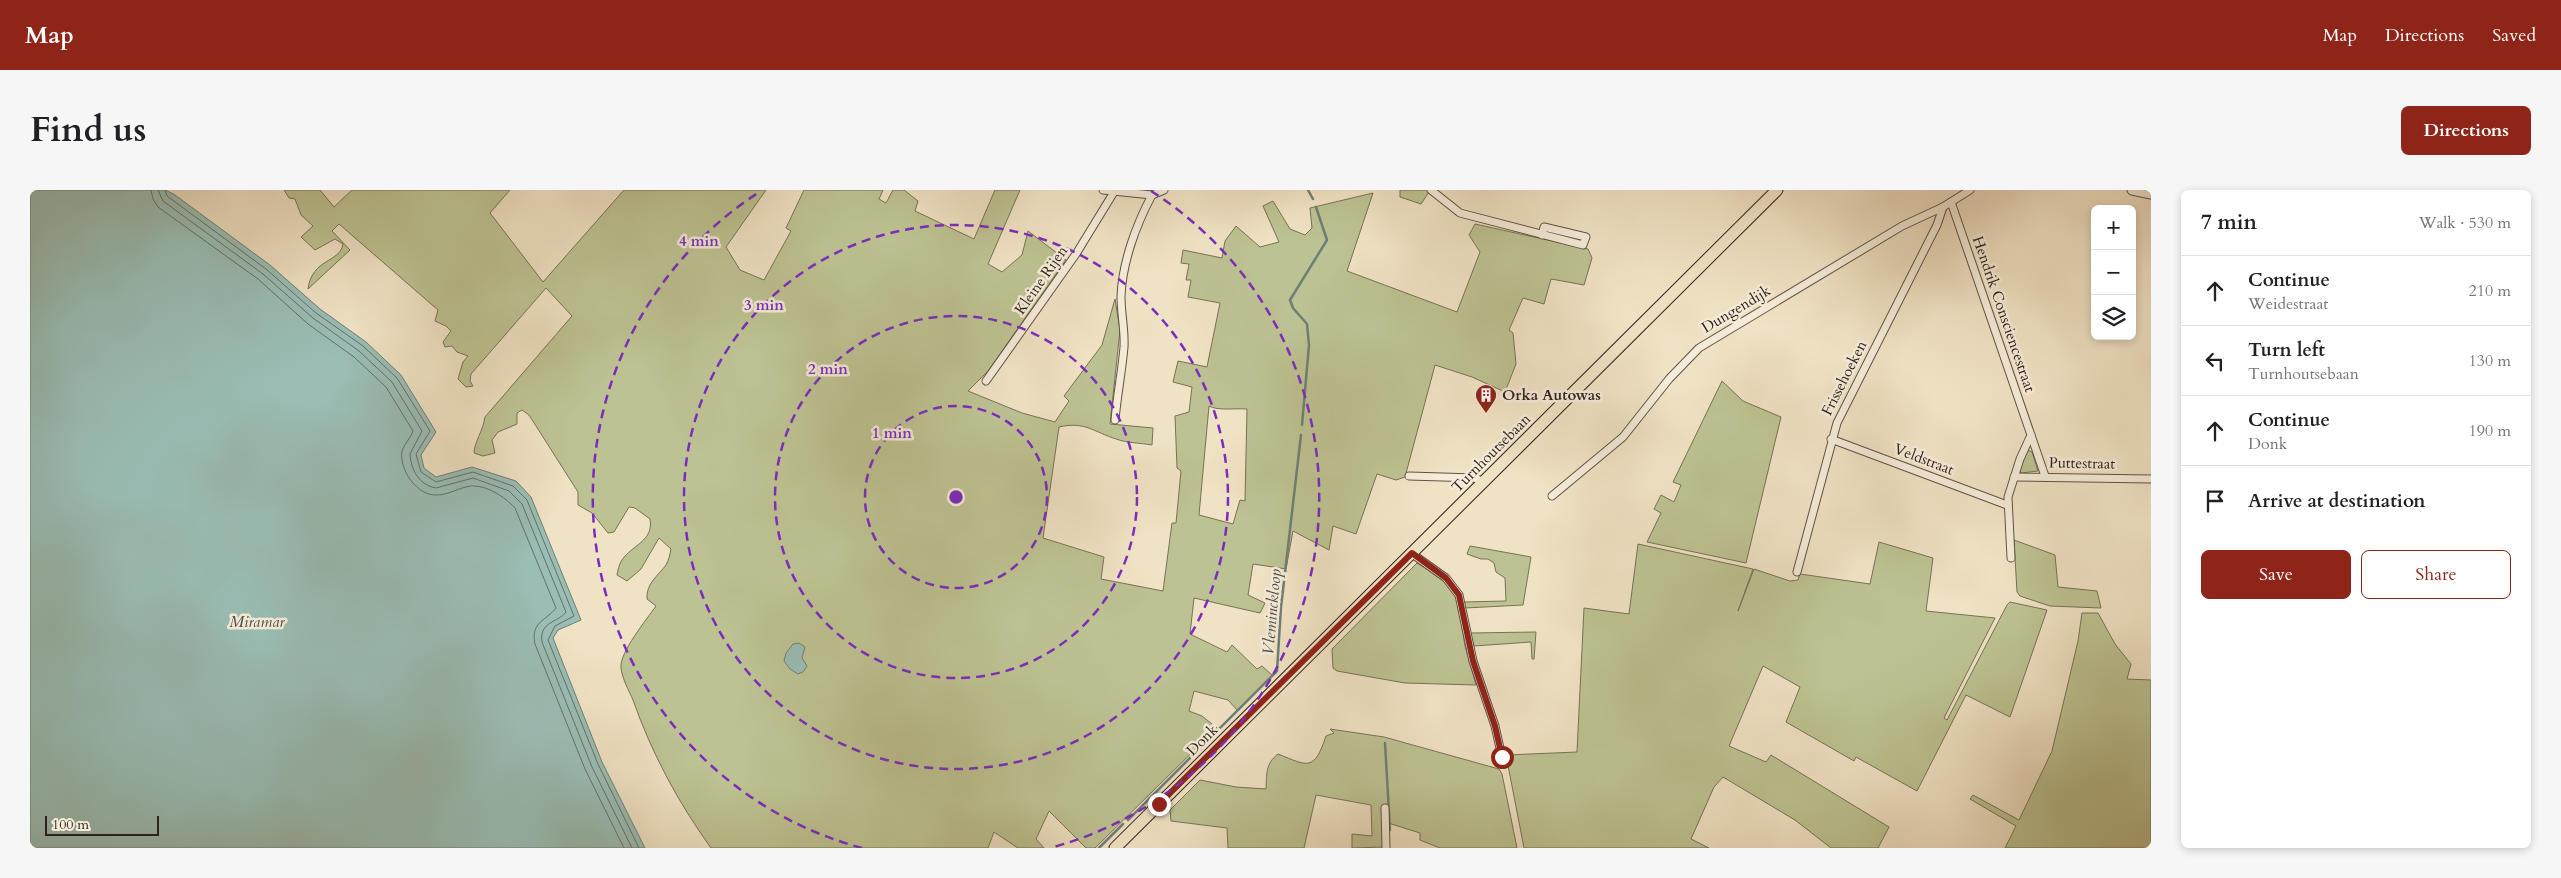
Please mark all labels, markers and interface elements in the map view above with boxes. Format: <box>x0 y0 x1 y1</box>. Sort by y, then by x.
text: Map <box>25 19 74 52</box>
text: Map <box>2323 23 2357 48</box>
text: Directions <box>2385 23 2464 48</box>
text: Saved <box>2492 23 2536 48</box>
text: Find us <box>30 106 146 154</box>
button: Directions <box>2401 106 2531 155</box>
map controls <box>2091 205 2136 340</box>
button: + <box>2091 205 2136 250</box>
text: 7 min <box>2201 208 2257 237</box>
text: Walk · 530 m <box>2419 212 2511 234</box>
text: 4 min <box>679 231 719 251</box>
street label: Hendrik Consciencestraat <box>1968 233 2040 395</box>
street label: Kleine Rijen <box>1010 241 1072 318</box>
button: − <box>2091 250 2136 295</box>
text: Continue <box>2248 267 2330 293</box>
icon: ahead <box>2201 277 2229 305</box>
text: 210 m <box>2469 280 2511 302</box>
street label: Dungendijk <box>1698 281 1774 337</box>
text: Weidestraat <box>2248 293 2328 315</box>
text: 3 min <box>744 295 784 315</box>
button: layers <box>2091 295 2136 340</box>
street label: Frissehoeken <box>1817 337 1872 419</box>
text: Turn left <box>2248 337 2325 363</box>
icon: left <box>2201 347 2229 375</box>
text: 130 m <box>2469 350 2511 372</box>
text: 2 min <box>808 359 848 379</box>
text: Turnhoutsebaan <box>2248 363 2359 385</box>
building icon: Orka Autowas <box>1474 383 1498 414</box>
place label: Orka Autowas <box>1502 385 1601 405</box>
text: Continue <box>2248 407 2330 433</box>
street label: Turnhoutsebaan <box>1447 409 1535 497</box>
icon: ahead <box>2201 417 2229 445</box>
text: 190 m <box>2469 420 2511 442</box>
text: 1 min <box>872 423 912 443</box>
text: Donk <box>2248 433 2287 455</box>
street label: Veldstraat <box>1891 438 1957 480</box>
street label: Puttestraat <box>2049 452 2116 474</box>
icon: arrive <box>2201 487 2229 515</box>
centre of rings <box>947 488 965 506</box>
text: Arrive at destination <box>2248 488 2425 514</box>
button: Save <box>2201 550 2351 599</box>
button: Share <box>2361 550 2511 599</box>
water label: Vleminckloop <box>1257 568 1287 656</box>
water label: Miramar <box>229 611 285 633</box>
street label: Donk <box>1182 720 1222 760</box>
route start <box>1491 746 1514 769</box>
route end <box>1148 793 1171 816</box>
scale bar <box>45 813 159 836</box>
text: 100 m <box>52 815 89 834</box>

